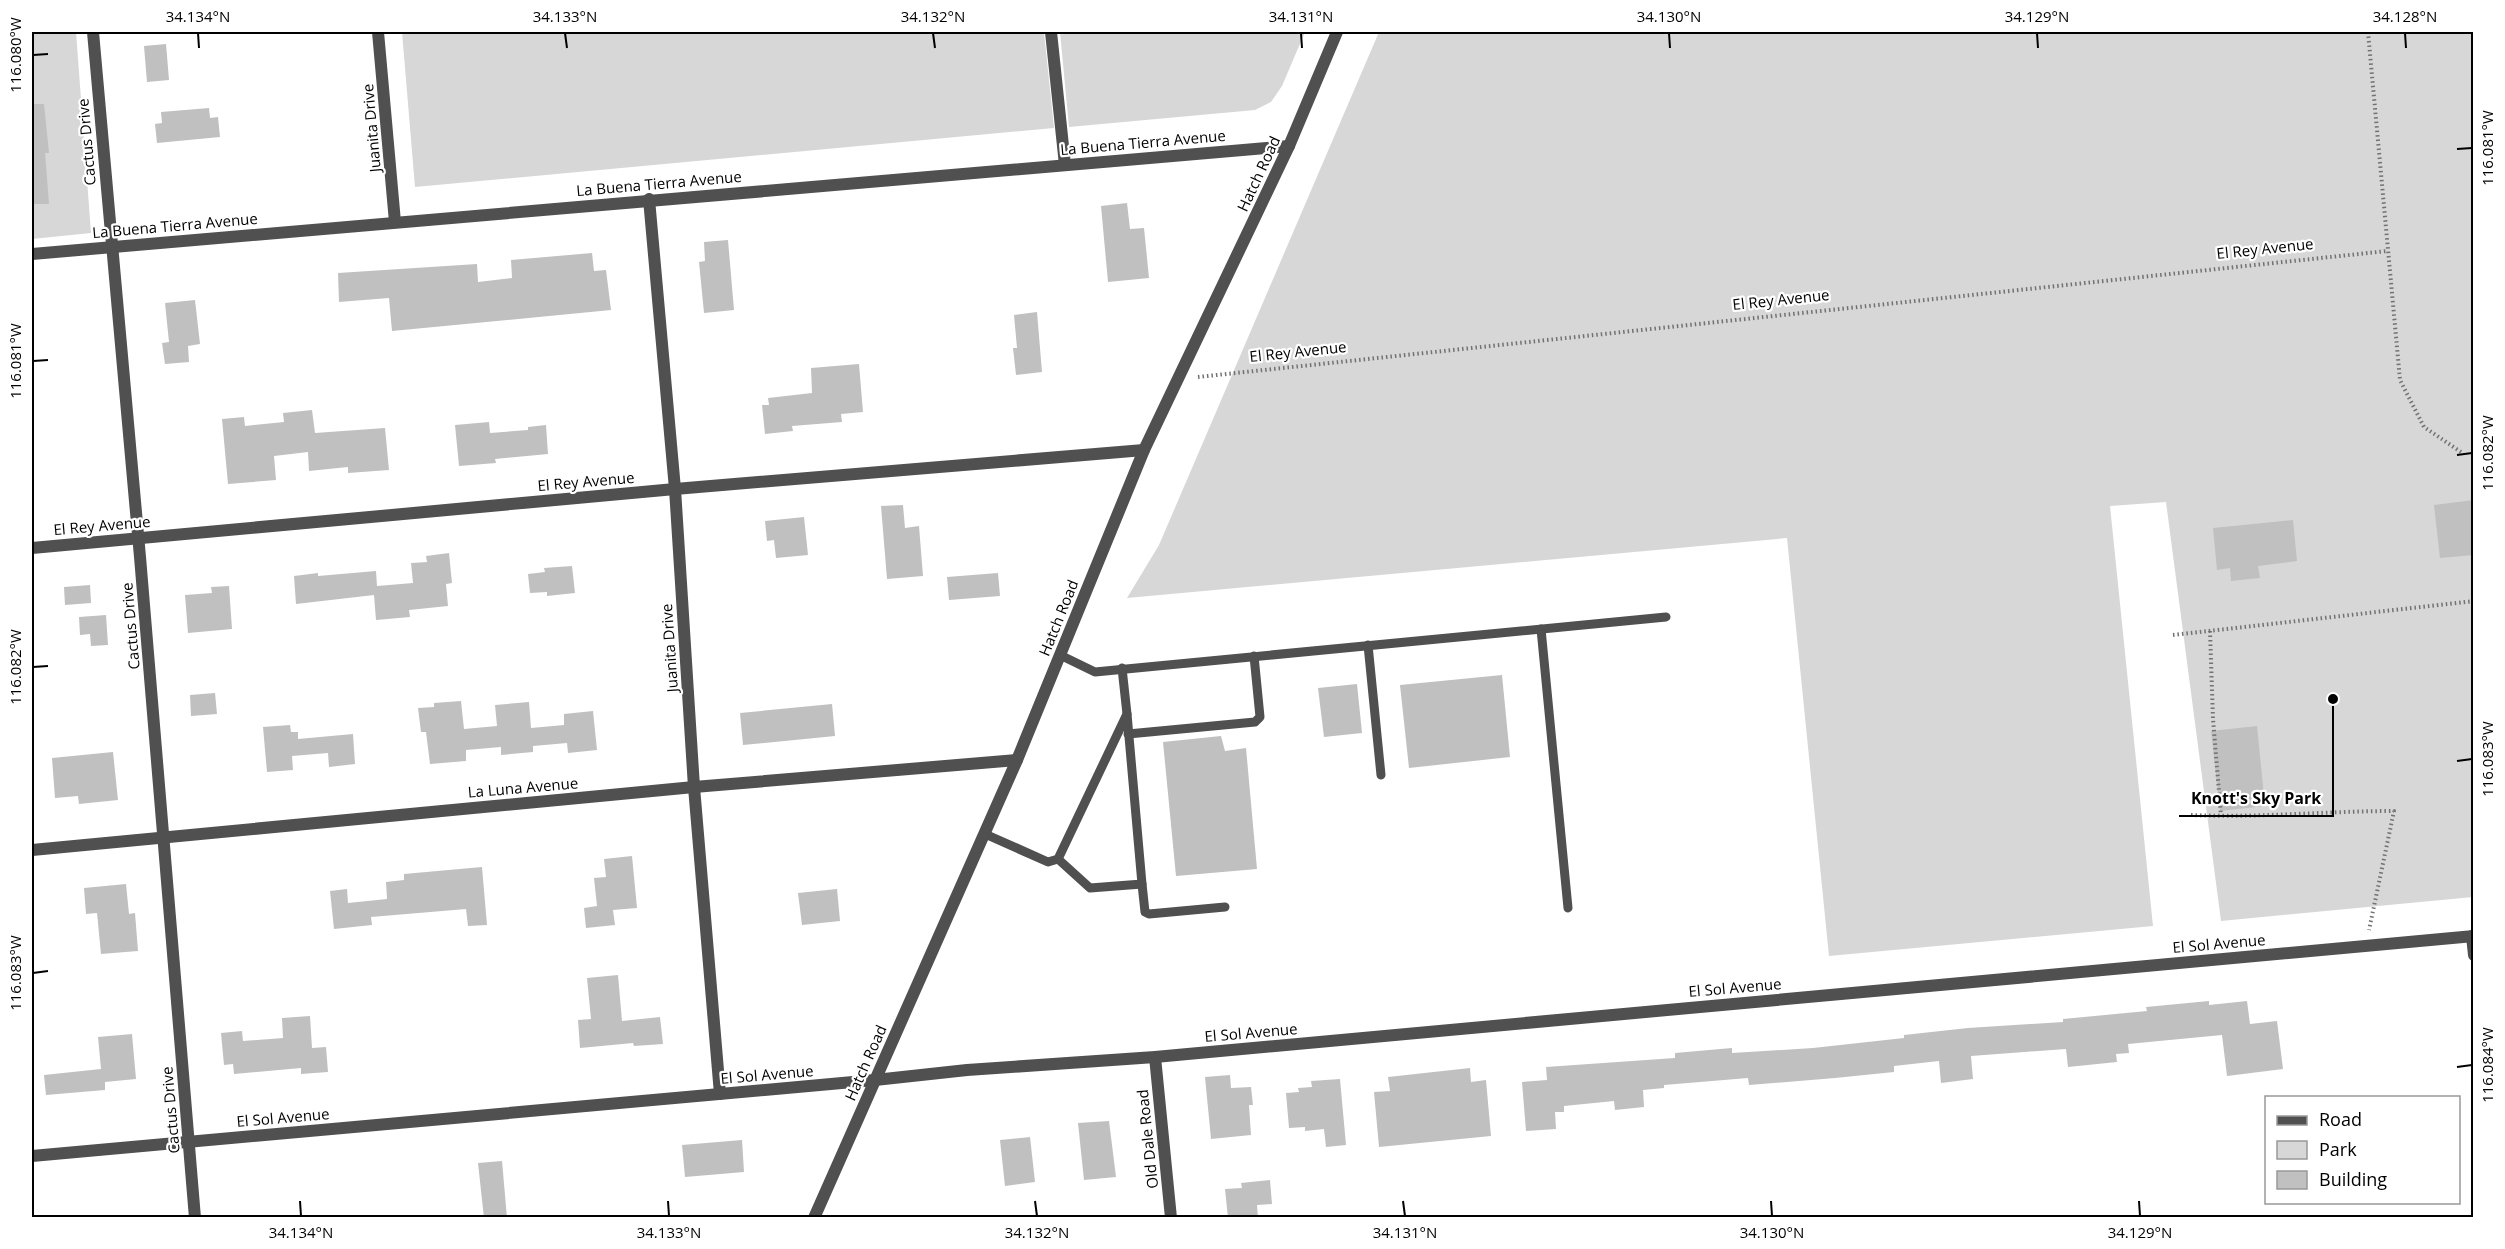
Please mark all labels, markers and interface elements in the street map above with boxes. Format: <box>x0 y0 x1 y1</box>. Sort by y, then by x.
text: 34.134°N <box>166 6 230 26</box>
text: 34.133°N <box>533 6 597 26</box>
text: 34.132°N <box>901 6 965 26</box>
text: 34.131°N <box>1269 6 1333 26</box>
text: 34.130°N <box>1637 6 1701 26</box>
text: 34.129°N <box>2005 6 2069 26</box>
text: 34.128°N <box>2373 6 2437 26</box>
text: 116.080°W <box>5 17 25 93</box>
street label: Juanita Drive <box>357 83 385 175</box>
street label: Cactus Drive <box>72 98 100 186</box>
text: 116.081°W <box>2477 110 2497 186</box>
street label: La Buena Tierra Avenue <box>1059 125 1226 159</box>
street label: Hatch Road <box>1232 133 1284 214</box>
street label: La Buena Tierra Avenue <box>575 166 742 200</box>
street label: La Buena Tierra Avenue <box>91 208 258 242</box>
street label: El Rey Avenue <box>2215 233 2314 263</box>
street label: El Rey Avenue <box>1731 284 1830 314</box>
text: 116.081°W <box>5 323 25 399</box>
street label: El Rey Avenue <box>1248 336 1347 366</box>
text: 116.082°W <box>2477 415 2497 491</box>
street label: El Rey Avenue <box>537 467 635 495</box>
street label: El Rey Avenue <box>53 511 151 539</box>
street label: Hatch Road <box>1034 576 1082 659</box>
street label: Cactus Drive <box>116 582 144 670</box>
street label: Juanita Drive <box>656 603 682 695</box>
text: 116.082°W <box>5 629 25 705</box>
text: 116.083°W <box>2477 721 2497 797</box>
street label: La Luna Avenue <box>467 772 579 802</box>
callout: Knott's Sky Park <box>2179 782 2333 816</box>
text: Knott's Sky Park <box>2191 787 2321 809</box>
street label: El Sol Avenue <box>2172 929 2266 957</box>
text: 116.083°W <box>5 935 25 1011</box>
street label: El Sol Avenue <box>1688 973 1782 1001</box>
street label: El Sol Avenue <box>1204 1018 1298 1046</box>
street label: Hatch Road <box>840 1022 891 1104</box>
text: 116.084°W <box>2477 1027 2497 1103</box>
street label: El Sol Avenue <box>720 1060 814 1088</box>
street label: Cactus Drive <box>156 1066 184 1154</box>
street label: Old Dale Road <box>1132 1089 1162 1190</box>
legend <box>2265 1096 2460 1204</box>
street label: El Sol Avenue <box>236 1103 330 1131</box>
text: Road <box>2319 1107 2362 1131</box>
text: Park <box>2319 1137 2357 1161</box>
text: Building <box>2319 1167 2387 1191</box>
text: 34.134°N <box>269 1222 333 1242</box>
text: 34.133°N <box>637 1222 701 1242</box>
text: 34.132°N <box>1005 1222 1069 1242</box>
text: 34.131°N <box>1373 1222 1437 1242</box>
text: 34.130°N <box>1740 1222 1804 1242</box>
text: 34.129°N <box>2108 1222 2172 1242</box>

